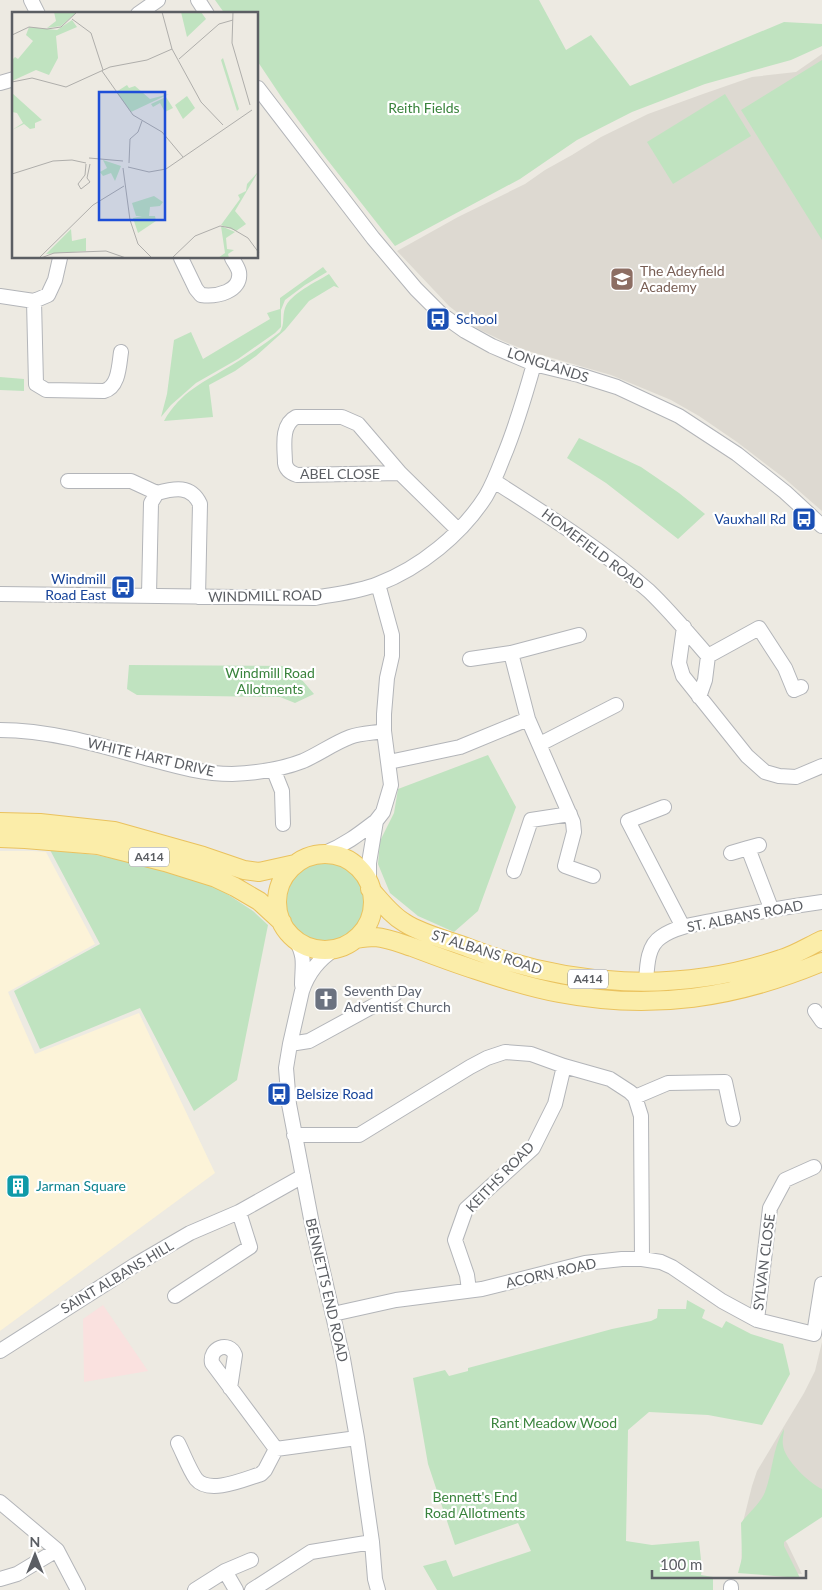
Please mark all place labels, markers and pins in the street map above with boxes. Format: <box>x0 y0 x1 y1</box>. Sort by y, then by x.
place label: The Adeyfield Academy <box>640 262 725 295</box>
school or university icon: The Adeyfield Academy <box>609 266 635 292</box>
bus stop icon: School <box>425 306 451 332</box>
place label: School <box>456 310 497 327</box>
bus stop icon: Vauxhall Rd <box>791 506 817 532</box>
place label: Vauxhall Rd <box>715 510 786 527</box>
place label: Windmill Road East <box>45 570 106 603</box>
bus stop icon: Windmill Road East <box>110 574 136 600</box>
place label: Seventh Day Adventist Church <box>344 982 451 1015</box>
church icon: Seventh Day Adventist Church <box>313 986 339 1012</box>
bus stop icon: Belsize Road <box>266 1081 292 1107</box>
place label: Belsize Road <box>296 1085 373 1102</box>
building icon: Jarman Square <box>5 1173 31 1199</box>
place label: Jarman Square <box>36 1177 126 1194</box>

